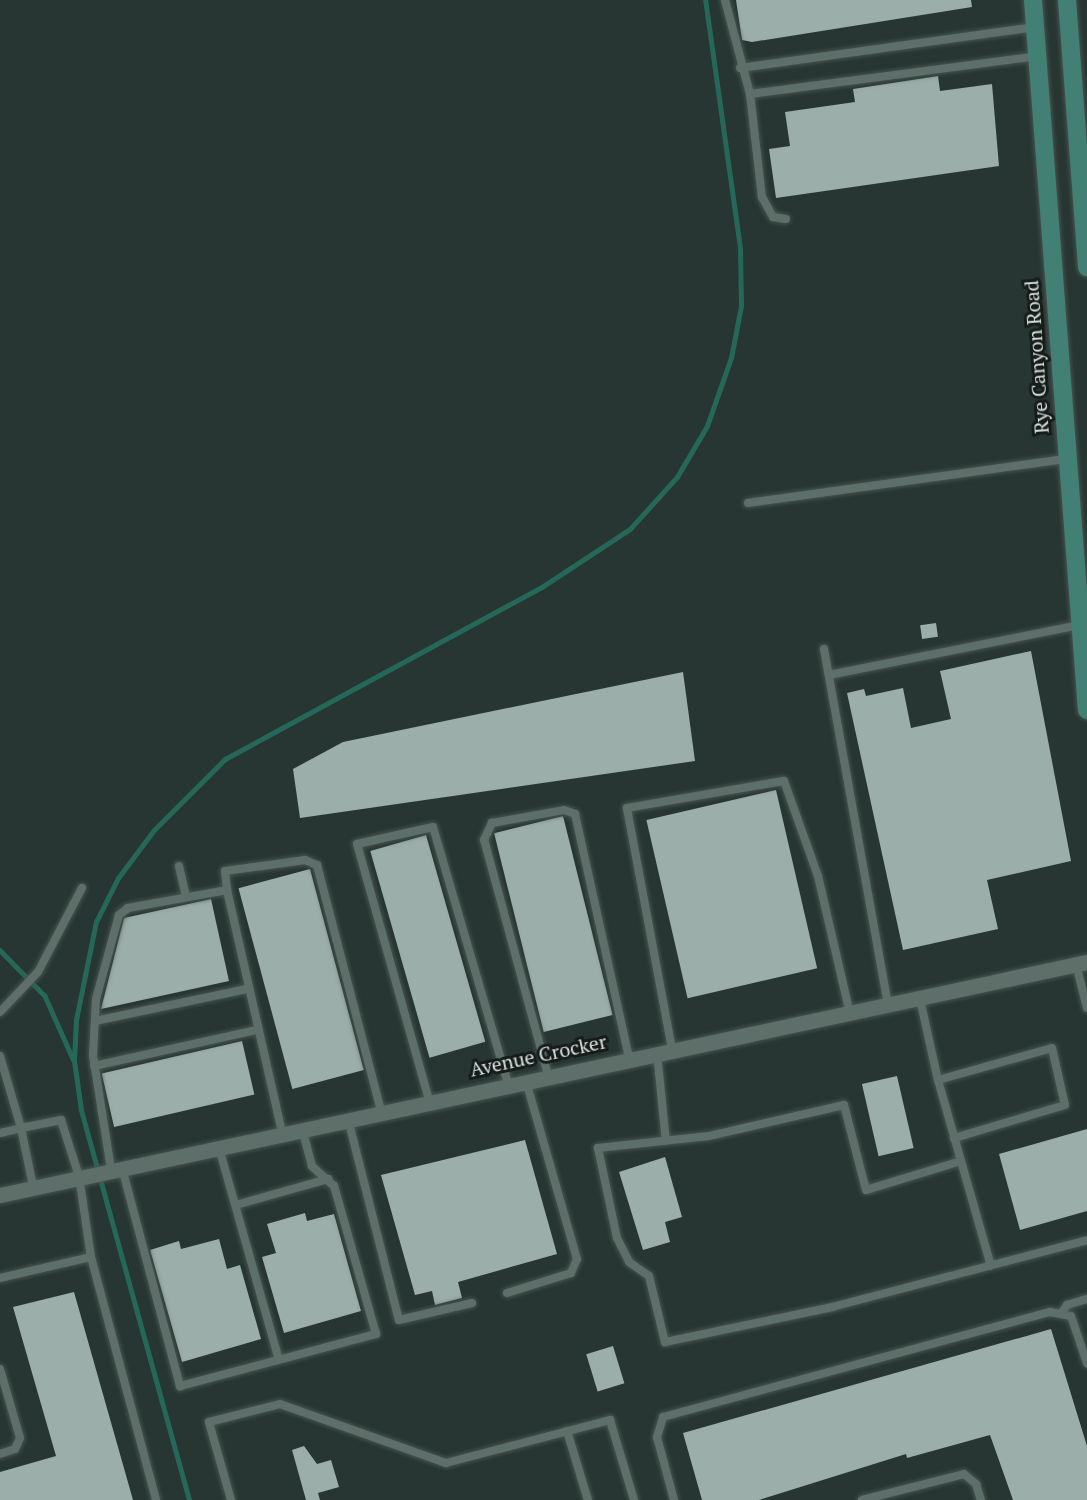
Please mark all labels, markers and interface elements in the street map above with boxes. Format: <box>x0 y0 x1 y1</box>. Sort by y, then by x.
street label: Rye Canyon Road <box>1019 280 1053 434</box>
street label: Avenue Crocker <box>467 1029 609 1081</box>

